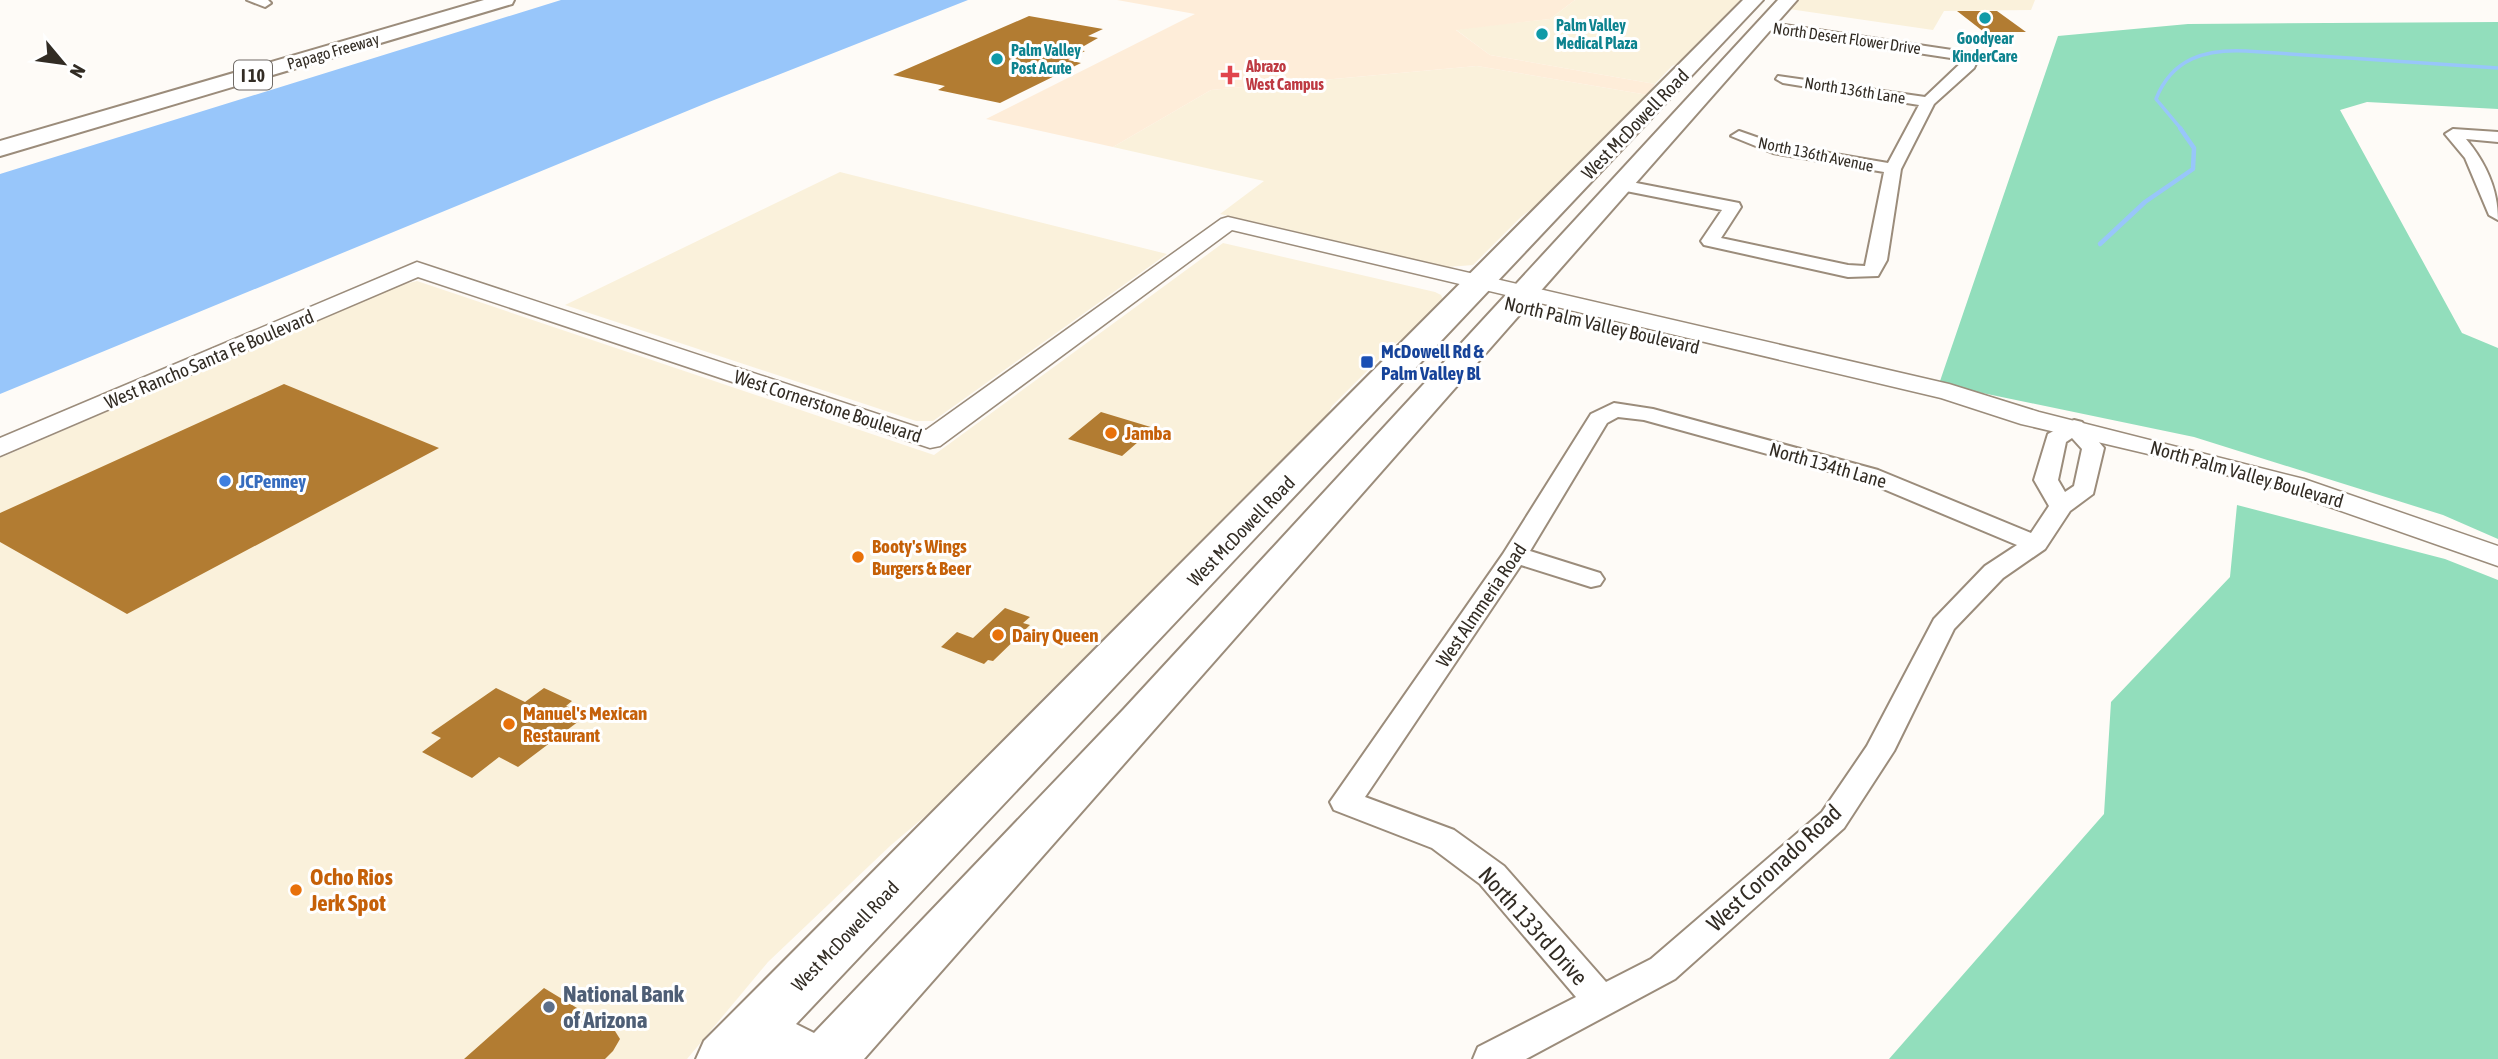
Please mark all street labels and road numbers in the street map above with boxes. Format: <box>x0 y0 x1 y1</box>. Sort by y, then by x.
street label: North Desert Flower Drive <box>1772 19 1922 57</box>
street label: Papago Freeway <box>285 29 382 74</box>
road number: I 10 <box>234 60 272 90</box>
street label: West McDowell Road <box>1577 64 1693 184</box>
street label: North 136th Lane <box>1803 73 1907 107</box>
street label: North 136th Avenue <box>1757 133 1875 175</box>
street label: North Palm Valley Boulevard <box>1502 292 1702 358</box>
street label: West Rancho Santa Fe Boulevard <box>101 305 317 413</box>
street label: West Cornerstone Boulevard <box>731 365 925 447</box>
street label: North Palm Valley Boulevard <box>2148 436 2346 512</box>
street label: North 134th Lane <box>1767 438 1889 492</box>
street label: West McDowell Road <box>1183 471 1299 591</box>
street label: West Almmeria Road <box>1431 539 1531 671</box>
street label: West Coronado Road <box>1702 799 1846 937</box>
street label: North 133rd Drive <box>1473 862 1593 990</box>
street label: West McDowell Road <box>787 876 903 996</box>

